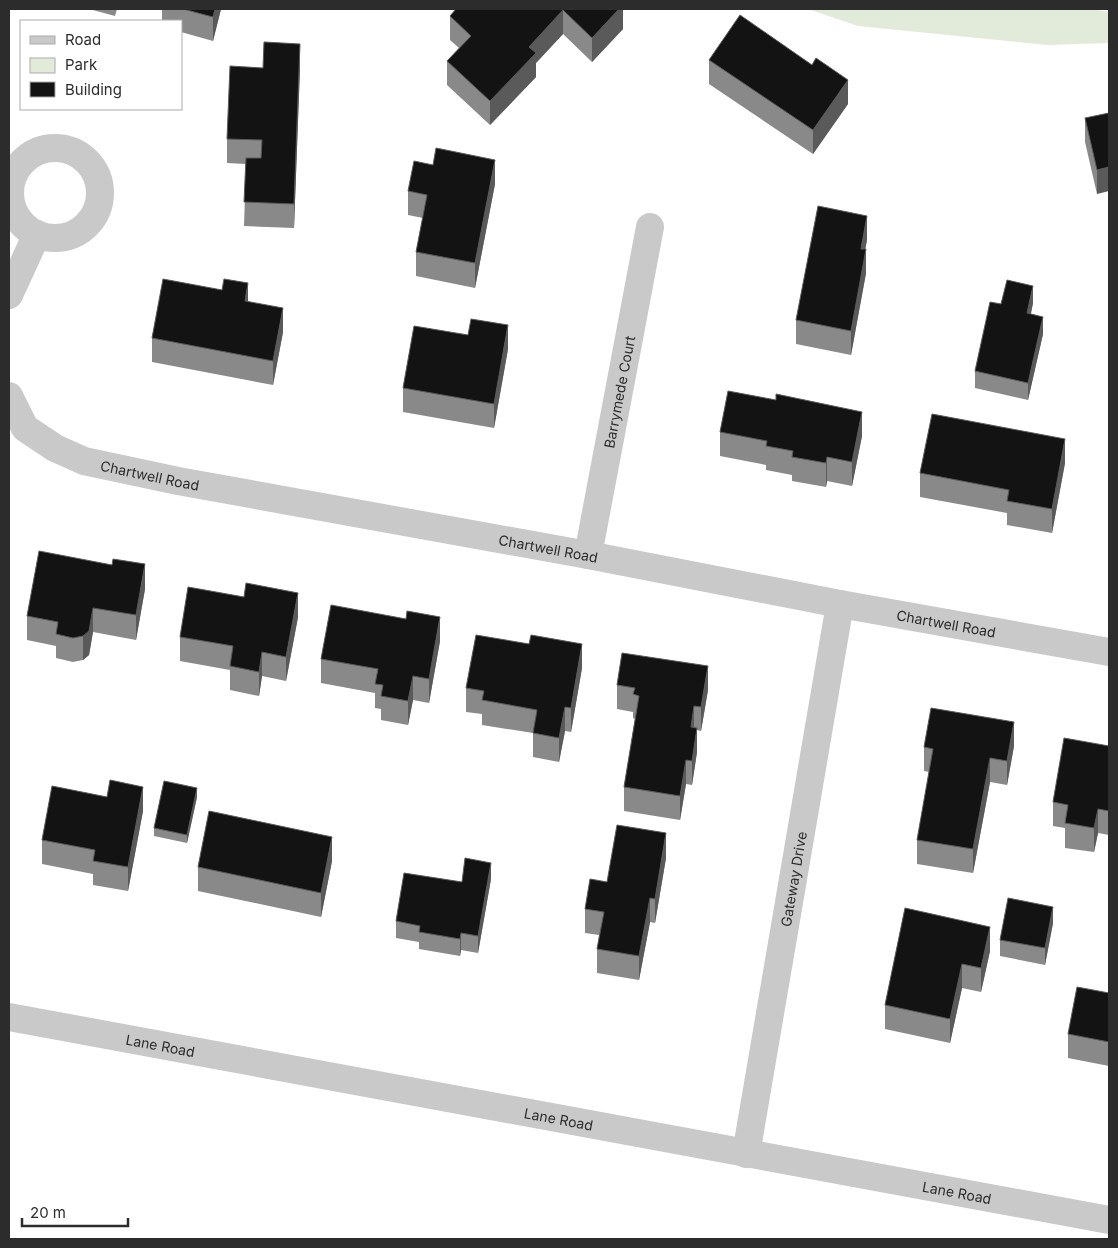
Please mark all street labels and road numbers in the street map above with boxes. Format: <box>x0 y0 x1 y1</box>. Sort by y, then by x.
street label: Barrymede Court <box>600 334 638 450</box>
street label: Chartwell Road <box>99 456 201 493</box>
street label: Chartwell Road <box>497 531 599 565</box>
street label: Chartwell Road <box>895 606 997 640</box>
street label: Gateway Drive <box>777 830 810 928</box>
street label: Lane Road <box>124 1030 196 1060</box>
street label: Lane Road <box>523 1104 595 1133</box>
street label: Lane Road <box>921 1177 993 1207</box>

